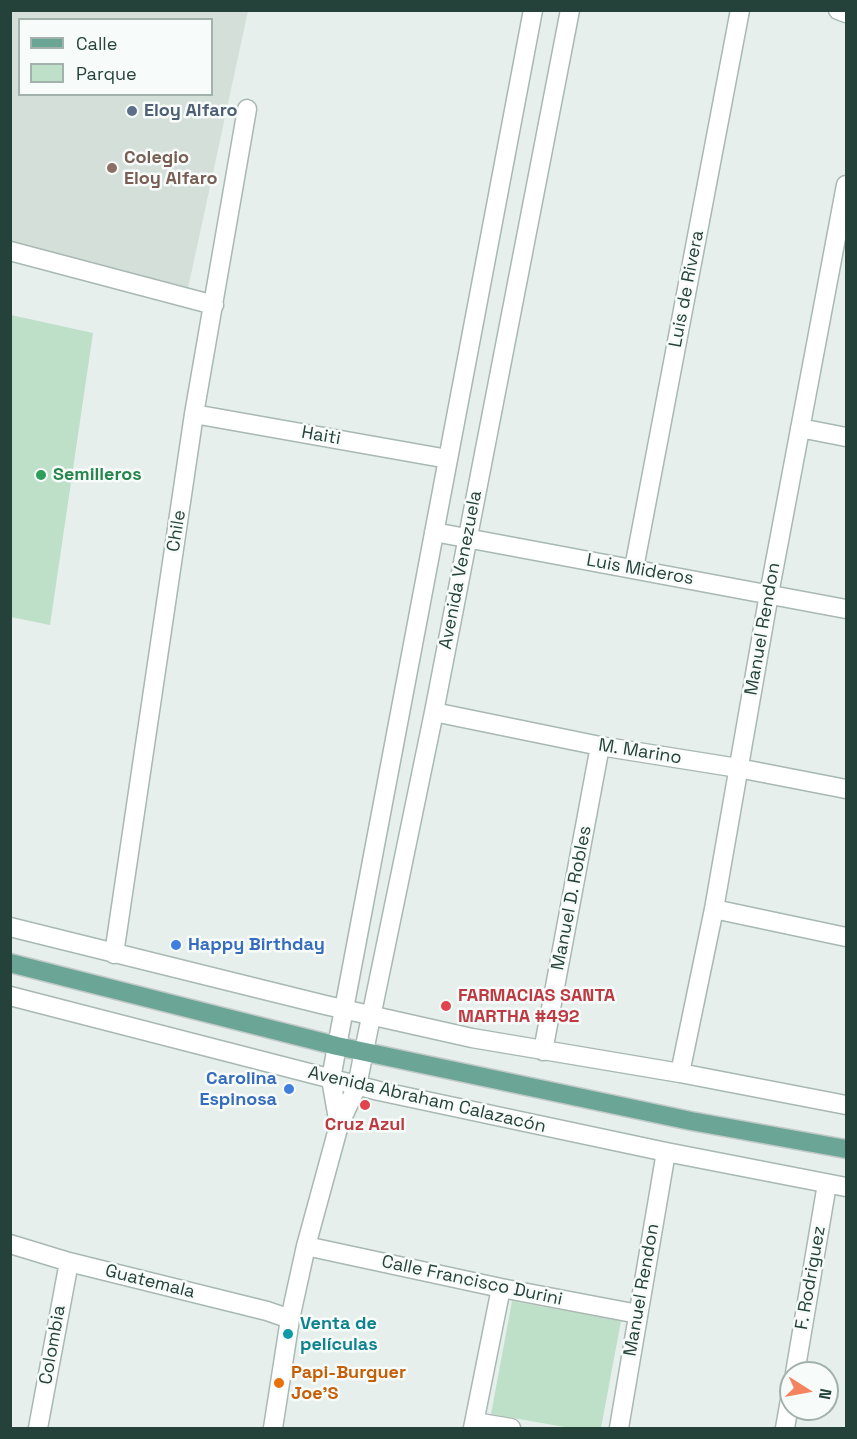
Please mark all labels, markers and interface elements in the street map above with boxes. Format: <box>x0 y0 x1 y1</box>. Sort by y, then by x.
legend <box>18 18 213 96</box>
text: Calle <box>76 32 117 55</box>
text: Parque <box>76 62 137 85</box>
place label: Eloy Alfaro <box>144 100 238 122</box>
marker: Eloy Alfaro <box>125 104 139 118</box>
place label: Colegio Eloy Alfaro <box>124 147 218 190</box>
marker: Colegio Eloy Alfaro <box>105 161 119 175</box>
street label: Luis de Rivera <box>665 229 709 349</box>
street label: Haiti <box>300 422 342 450</box>
place label: Semilleros <box>53 464 142 486</box>
marker: Semilleros <box>34 468 48 482</box>
street label: Avenida Venezuela <box>435 489 487 651</box>
street label: Chile <box>163 509 191 553</box>
street label: Luis Mideros <box>585 550 695 590</box>
street label: Manuel Rendon <box>741 561 785 697</box>
street label: M. Marino <box>597 735 683 769</box>
street label: Manuel D. Robles <box>547 824 597 972</box>
place label: Happy Birthday <box>188 934 325 956</box>
marker: Happy Birthday <box>169 938 183 952</box>
place label: FARMACIAS SANTA MARTHA #492 <box>458 985 615 1028</box>
marker: FARMACIAS SANTA MARTHA #492 <box>439 999 453 1013</box>
street label: Avenida Abraham Calazacón <box>306 1062 548 1138</box>
place label: Carolina Espinosa <box>199 1068 277 1110</box>
marker: Carolina Espinosa <box>282 1082 296 1096</box>
marker: Cruz Azul <box>358 1098 372 1112</box>
place label: Cruz Azul <box>325 1114 405 1136</box>
street label: Manuel Rendon <box>620 1222 664 1358</box>
street label: F. Rodriguez <box>791 1224 831 1332</box>
street label: Calle Francisco Durini <box>380 1251 564 1311</box>
street label: Guatemala <box>103 1260 197 1304</box>
street label: Colombia <box>35 1304 71 1386</box>
place label: Venta de películas <box>300 1313 378 1356</box>
marker: Venta de películas <box>281 1327 295 1341</box>
north arrow <box>779 1361 839 1421</box>
place label: Papi-Burguer Joe'S <box>291 1362 406 1404</box>
marker: Papi-Burguer Joe'S <box>272 1376 286 1390</box>
text: N <box>814 1387 837 1401</box>

